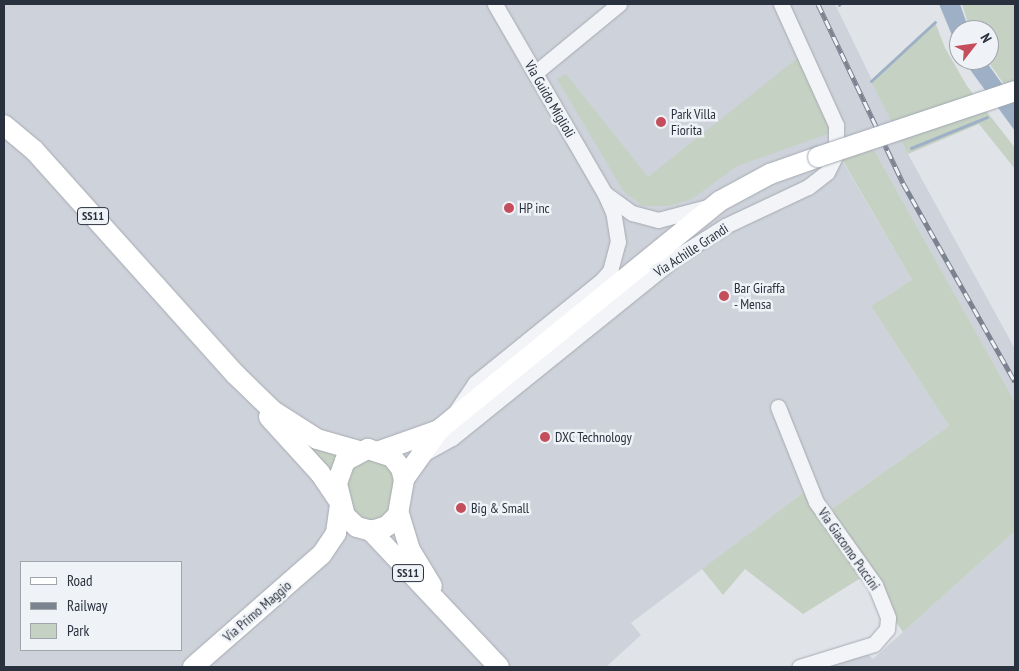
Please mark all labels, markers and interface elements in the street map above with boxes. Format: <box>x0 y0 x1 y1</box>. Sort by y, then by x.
north arrow <box>949 20 999 70</box>
text: N <box>976 30 996 46</box>
street label: Via Guido Miglioli <box>521 58 579 140</box>
place label: Park Villa Fiorita <box>671 106 716 138</box>
marker: Park Villa Fiorita <box>655 116 667 128</box>
place label: HP inc <box>519 200 550 216</box>
marker: HP inc <box>503 202 515 214</box>
road number: SS11 <box>77 207 109 226</box>
street label: Via Achille Grandi <box>651 220 731 280</box>
place label: Bar Giraffa - Mensa <box>734 280 785 312</box>
marker: Bar Giraffa - Mensa <box>718 290 730 302</box>
place label: DXC Technology <box>555 429 633 445</box>
marker: DXC Technology <box>539 431 551 443</box>
place label: Big & Small <box>471 500 529 516</box>
marker: Big & Small <box>455 502 467 514</box>
street label: Via Giacomo Puccini <box>814 505 884 593</box>
legend <box>20 561 182 651</box>
road number: SS11 <box>392 564 424 582</box>
text: Road <box>67 571 93 590</box>
street label: Via Primo Maggio <box>220 577 294 645</box>
text: Railway <box>67 596 107 615</box>
text: Park <box>67 621 89 640</box>

